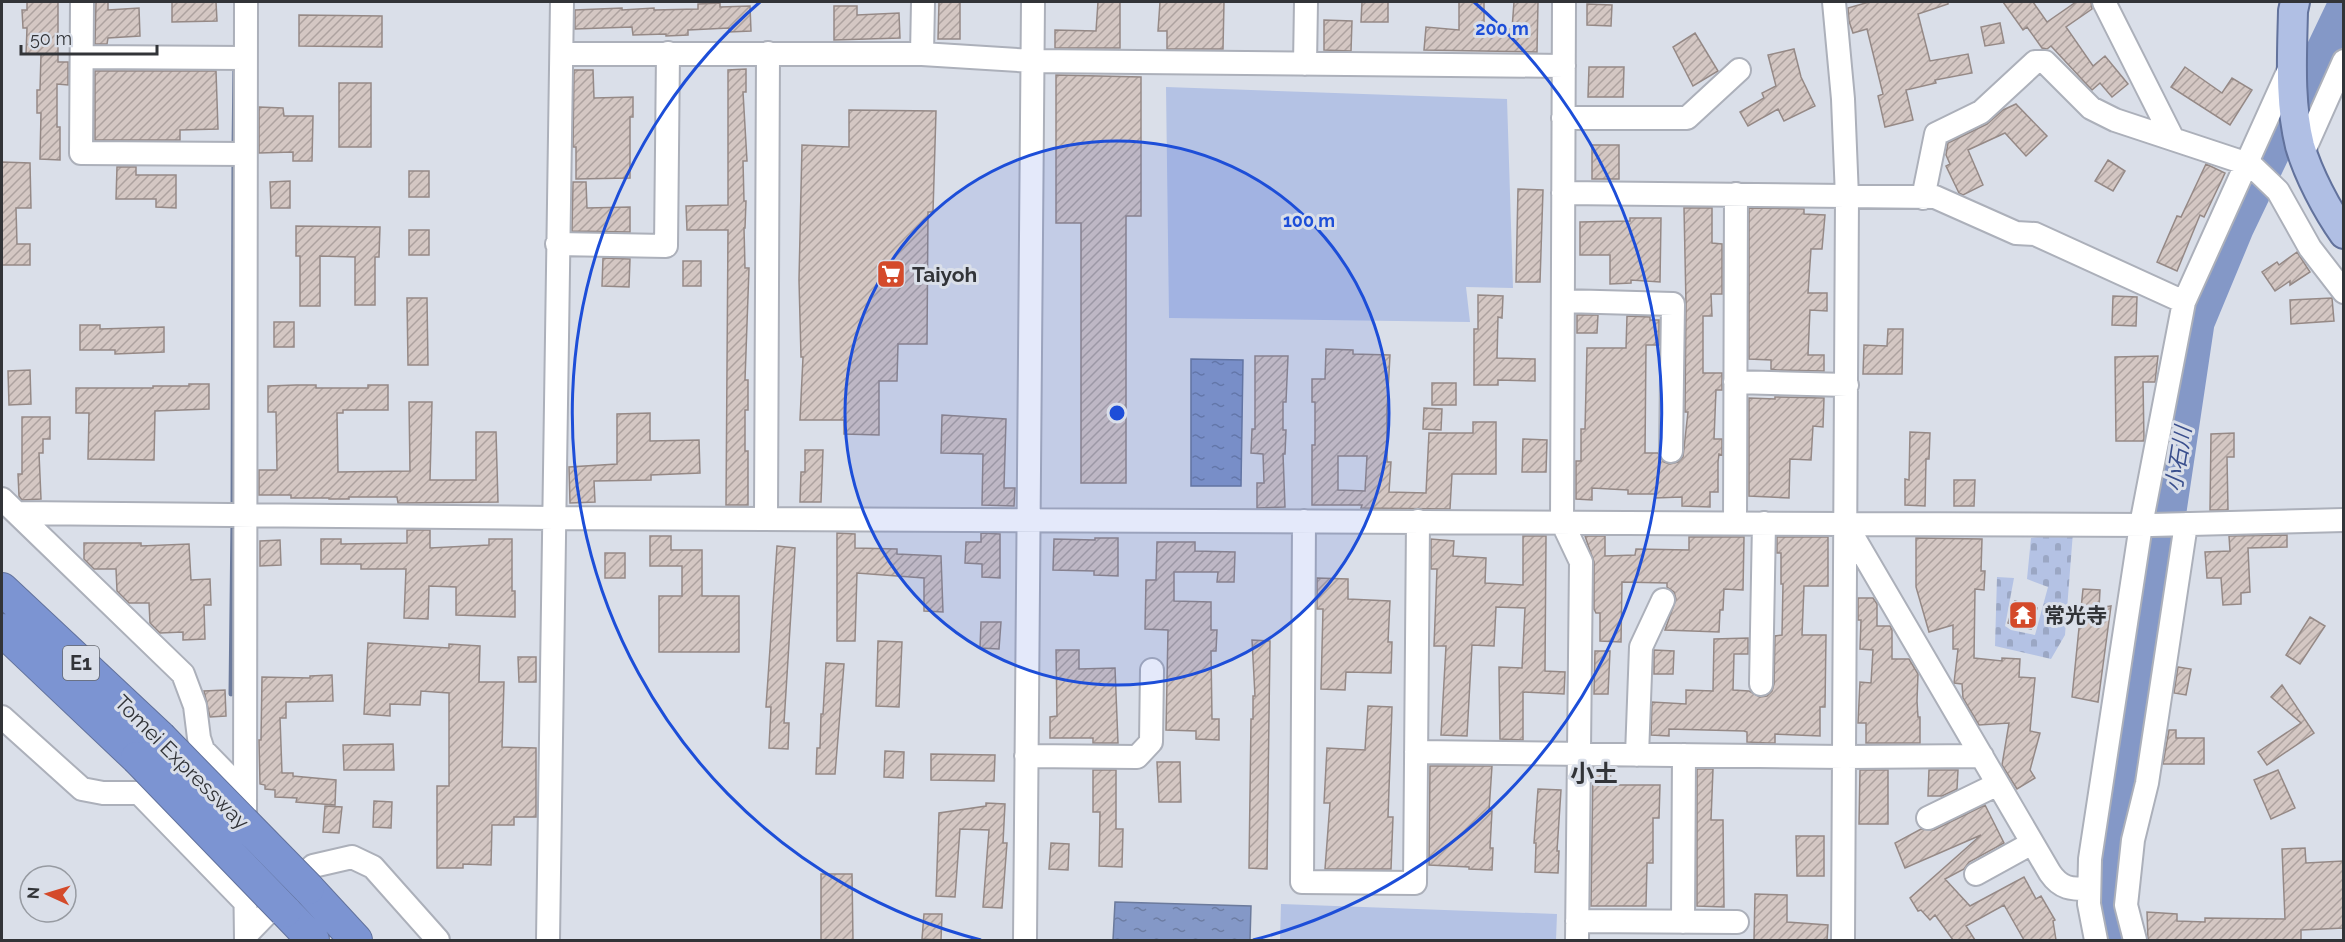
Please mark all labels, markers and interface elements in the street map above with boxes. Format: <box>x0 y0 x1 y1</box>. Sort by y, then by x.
scale bar <box>21 18 158 56</box>
text: 200 m <box>1475 18 1529 39</box>
text: 50 m <box>30 28 72 49</box>
text: 100 m <box>1283 210 1335 231</box>
supermarket icon: Taiyoh <box>875 258 907 290</box>
place label: Taiyoh <box>912 262 977 287</box>
centre of rings <box>1107 403 1127 423</box>
water label: 小石川 <box>2160 422 2196 494</box>
temple icon: 常光寺 <box>2007 599 2039 631</box>
place label: 常光寺 <box>2044 603 2107 628</box>
road number: E1 <box>63 646 99 680</box>
street label: Tomei Expressway <box>110 690 254 834</box>
district label: 小土 <box>1570 759 1618 788</box>
north arrow <box>18 864 78 924</box>
text: N <box>24 886 43 900</box>

